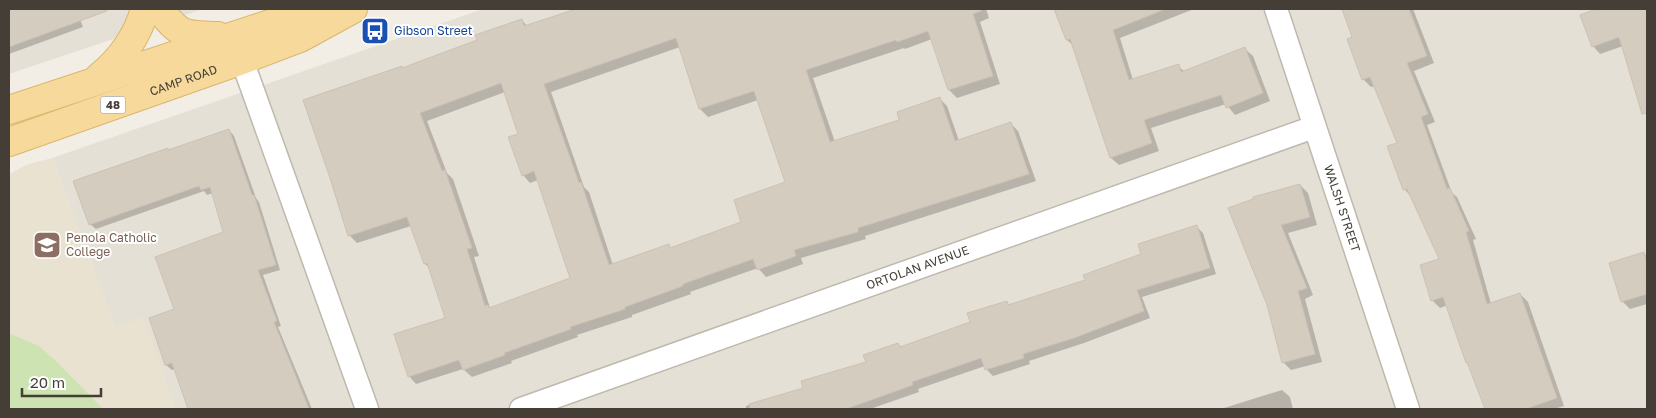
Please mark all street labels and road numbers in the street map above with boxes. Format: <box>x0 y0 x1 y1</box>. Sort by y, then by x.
street label: CAMP ROAD <box>148 61 219 99</box>
road number: 48 <box>100 96 126 114</box>
street label: WALSH STREET <box>1321 163 1364 254</box>
street label: ORTOLAN AVENUE <box>864 242 971 293</box>

